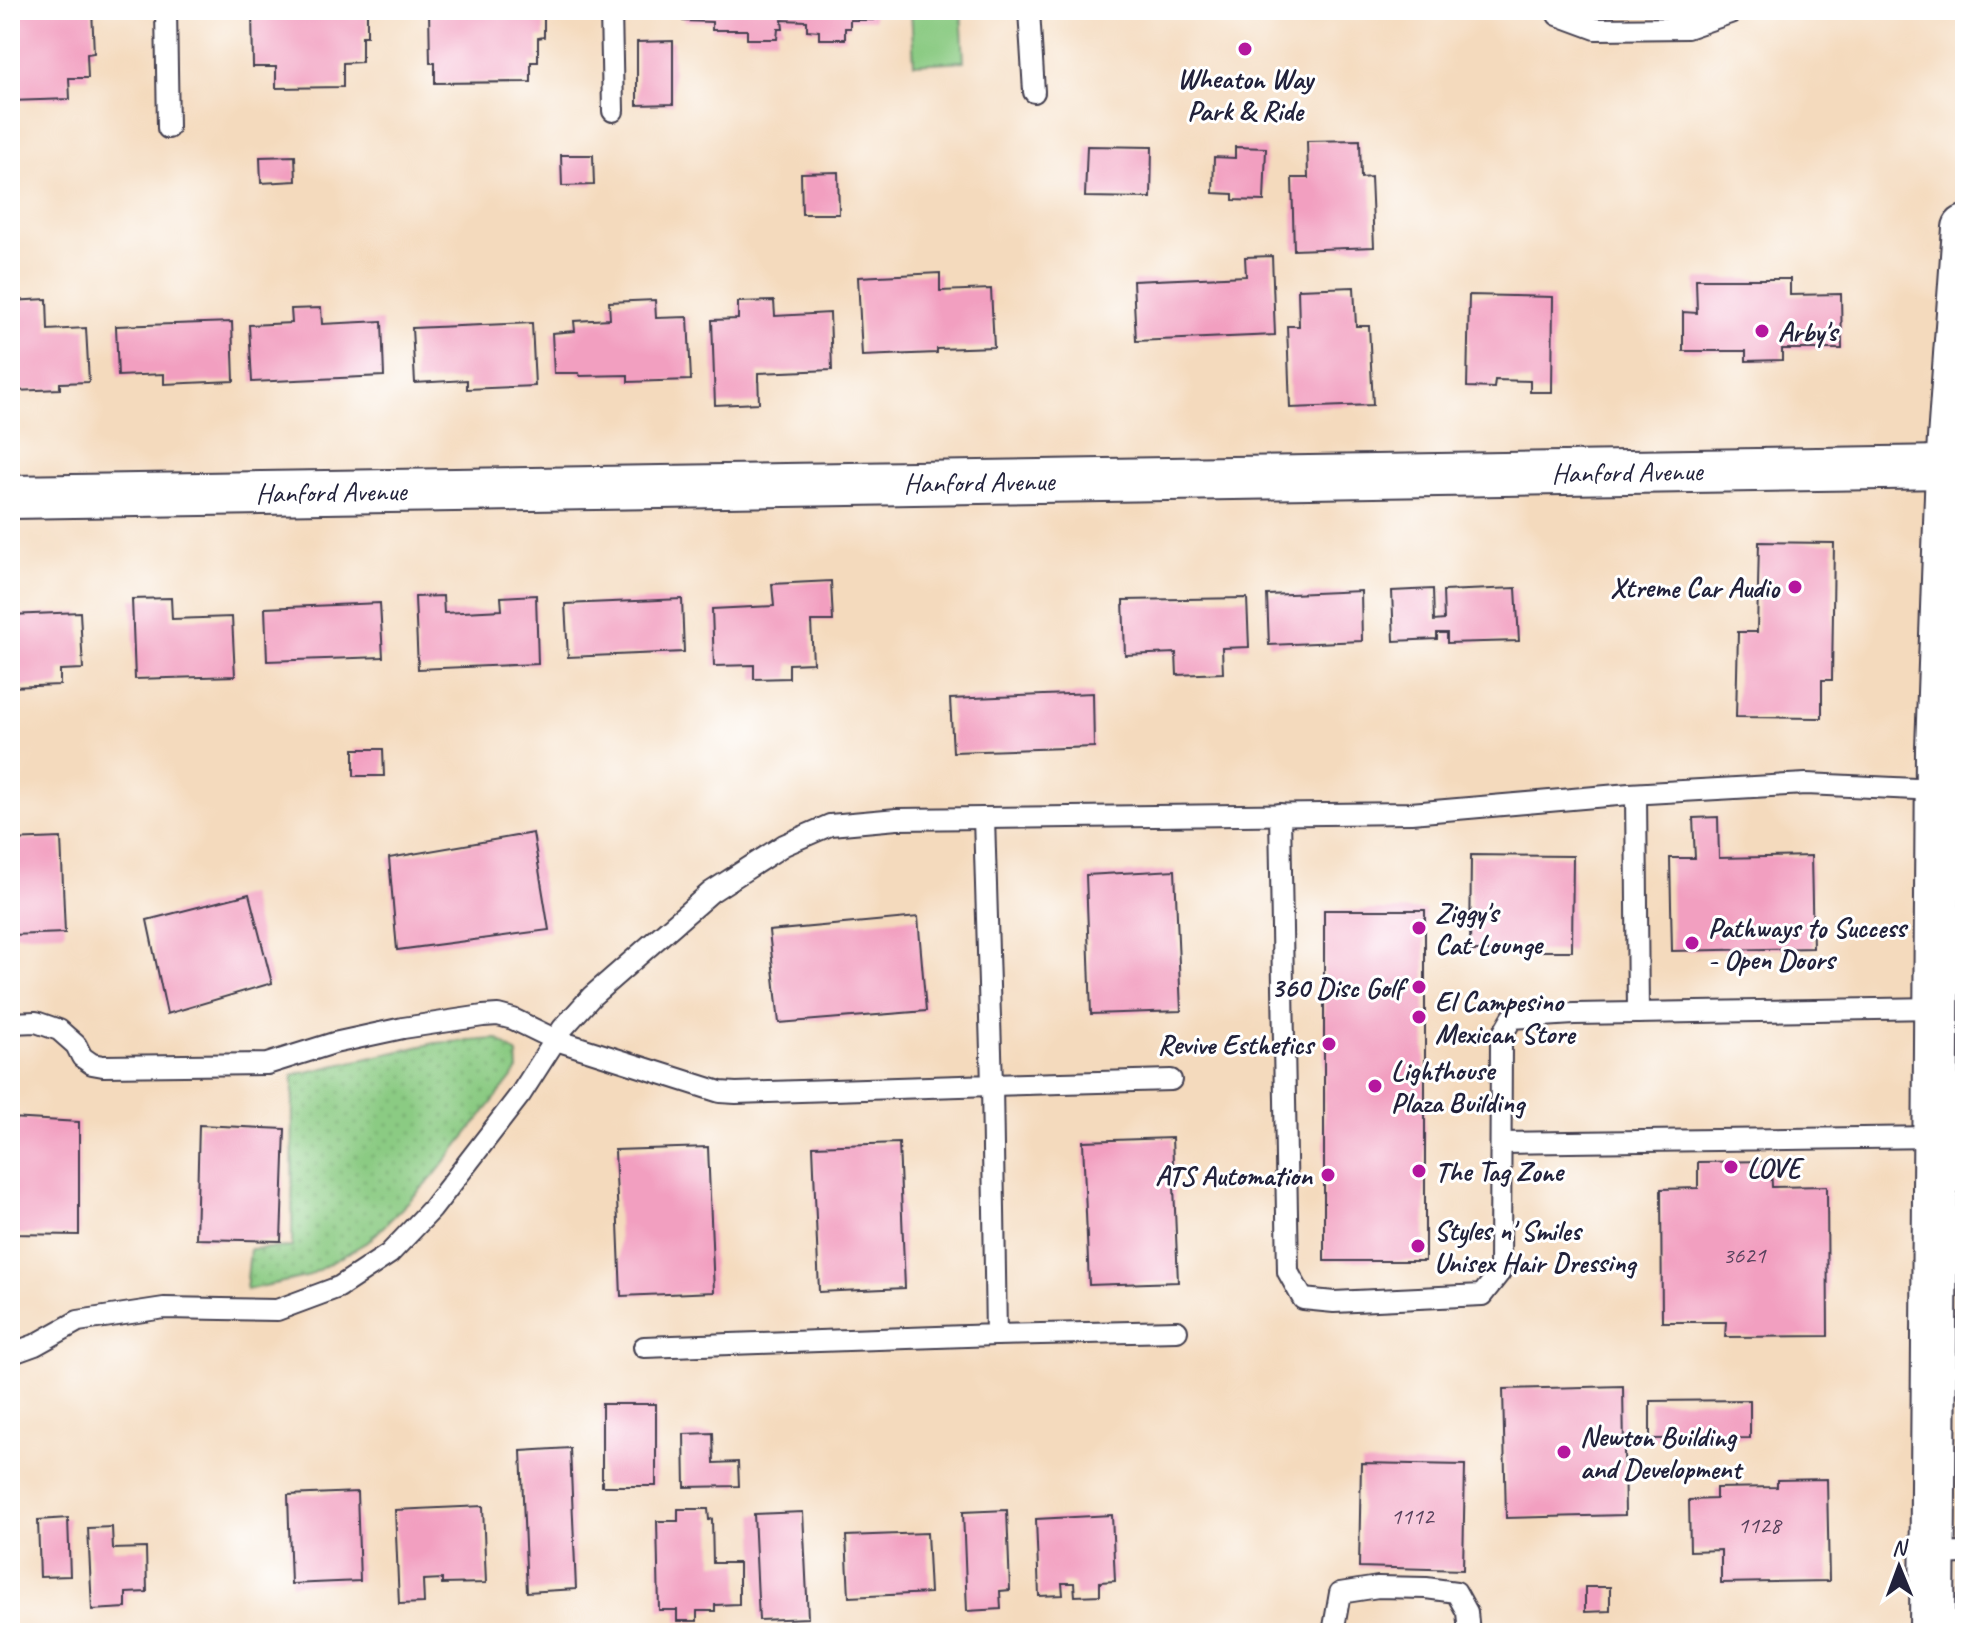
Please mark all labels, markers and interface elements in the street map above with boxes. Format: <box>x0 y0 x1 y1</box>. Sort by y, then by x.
marker: Wheaton Way Park & Ride <box>1236 40 1254 58</box>
place label: Wheaton Way Park & Ride <box>1177 61 1315 128</box>
place label: Arby's <box>1778 314 1840 349</box>
marker: Arby's <box>1753 322 1771 340</box>
street label: Hanford Avenue <box>1551 453 1705 491</box>
street label: Hanford Avenue <box>903 463 1057 501</box>
street label: Hanford Avenue <box>255 473 409 511</box>
place label: Xtreme Car Audio <box>1610 570 1781 605</box>
marker: Xtreme Car Audio <box>1786 578 1804 596</box>
place label: Ziggy's Cat Lounge <box>1435 895 1544 962</box>
place label: Pathways to Success - Open Doors <box>1708 910 1909 977</box>
marker: Ziggy's Cat Lounge <box>1410 919 1428 937</box>
marker: Pathways to Success - Open Doors <box>1683 934 1701 952</box>
place label: 360 Disc Golf <box>1271 970 1410 1005</box>
marker: 360 Disc Golf <box>1410 978 1428 996</box>
place label: El Campesino Mexican Store <box>1435 984 1577 1051</box>
marker: El Campesino Mexican Store <box>1410 1008 1428 1026</box>
place label: Revive Esthetics <box>1157 1027 1316 1062</box>
marker: Revive Esthetics <box>1320 1035 1338 1053</box>
place label: Lighthouse Plaza Building <box>1391 1053 1527 1120</box>
marker: Lighthouse Plaza Building <box>1366 1077 1384 1095</box>
place label: LOVE <box>1747 1150 1805 1185</box>
place label: The Tag Zone <box>1435 1154 1565 1189</box>
place label: ATS Automation <box>1155 1158 1313 1193</box>
marker: LOVE <box>1722 1158 1740 1176</box>
marker: The Tag Zone <box>1410 1162 1428 1180</box>
marker: ATS Automation <box>1319 1166 1337 1184</box>
place label: Styles n' Smiles Unisex Hair Dressing <box>1434 1213 1638 1280</box>
marker: Styles n' Smiles Unisex Hair Dressing <box>1409 1237 1427 1255</box>
house number: 3621 <box>1722 1240 1767 1270</box>
place label: Newton Building and Development <box>1580 1419 1745 1486</box>
marker: Newton Building and Development <box>1555 1443 1573 1461</box>
house number: 1112 <box>1390 1501 1436 1531</box>
house number: 1128 <box>1737 1510 1783 1540</box>
north arrow <box>1859 1527 1939 1607</box>
text: N <box>1892 1534 1909 1562</box>

